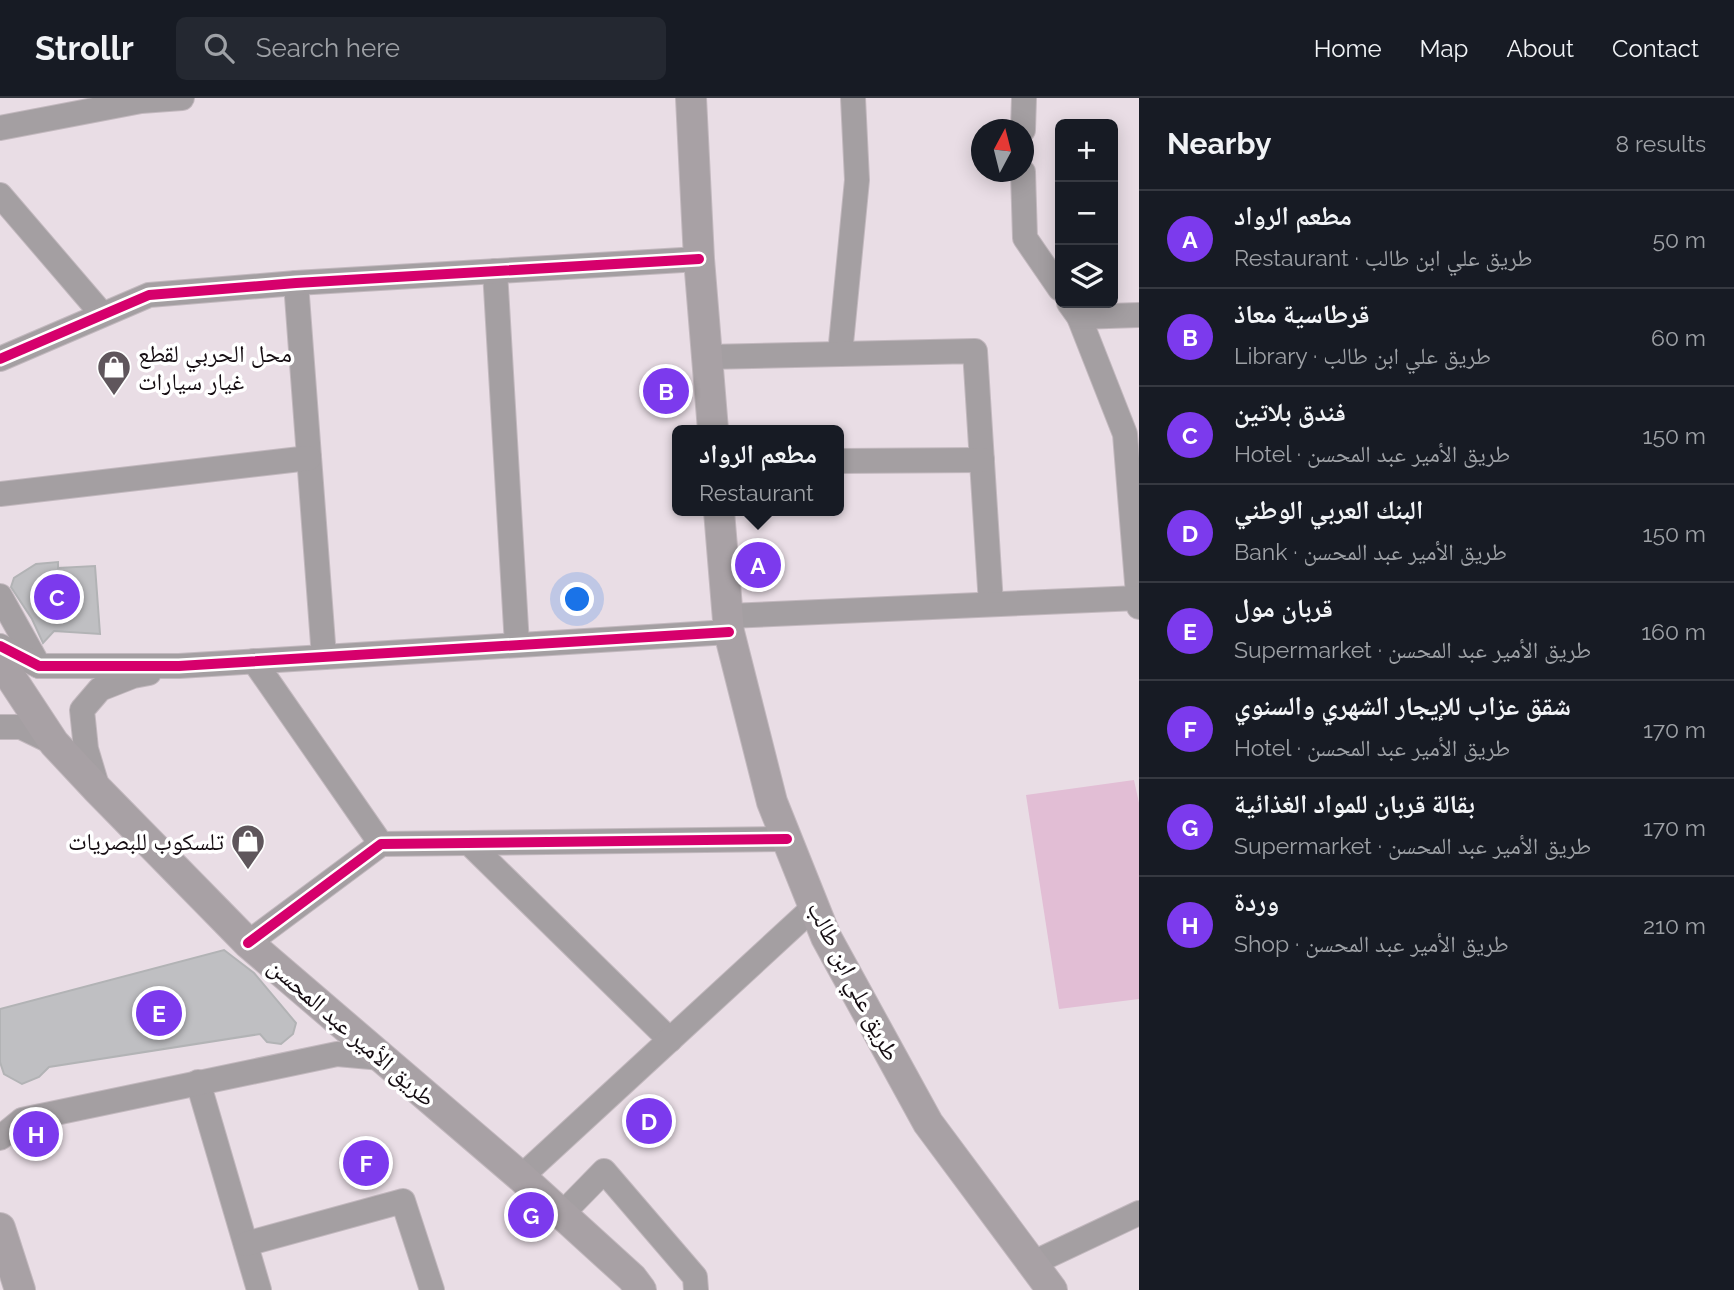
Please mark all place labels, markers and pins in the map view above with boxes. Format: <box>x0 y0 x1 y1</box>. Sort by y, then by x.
place label: محل الحربي لقطع غيار سيارات <box>138 339 292 396</box>
shop icon: محل الحربي لقطع غيار سيارات <box>95 348 133 397</box>
pin: B <box>643 365 689 417</box>
pin: A <box>735 539 781 591</box>
pin: C <box>34 571 80 623</box>
shop icon: تلسكوب للبصريات <box>229 822 267 871</box>
place label: تلسكوب للبصريات <box>68 827 224 856</box>
pin: E <box>136 987 182 1039</box>
pin: D <box>626 1095 672 1147</box>
pin: H <box>13 1108 59 1160</box>
pin: F <box>343 1137 389 1189</box>
pin: G <box>508 1189 554 1241</box>

